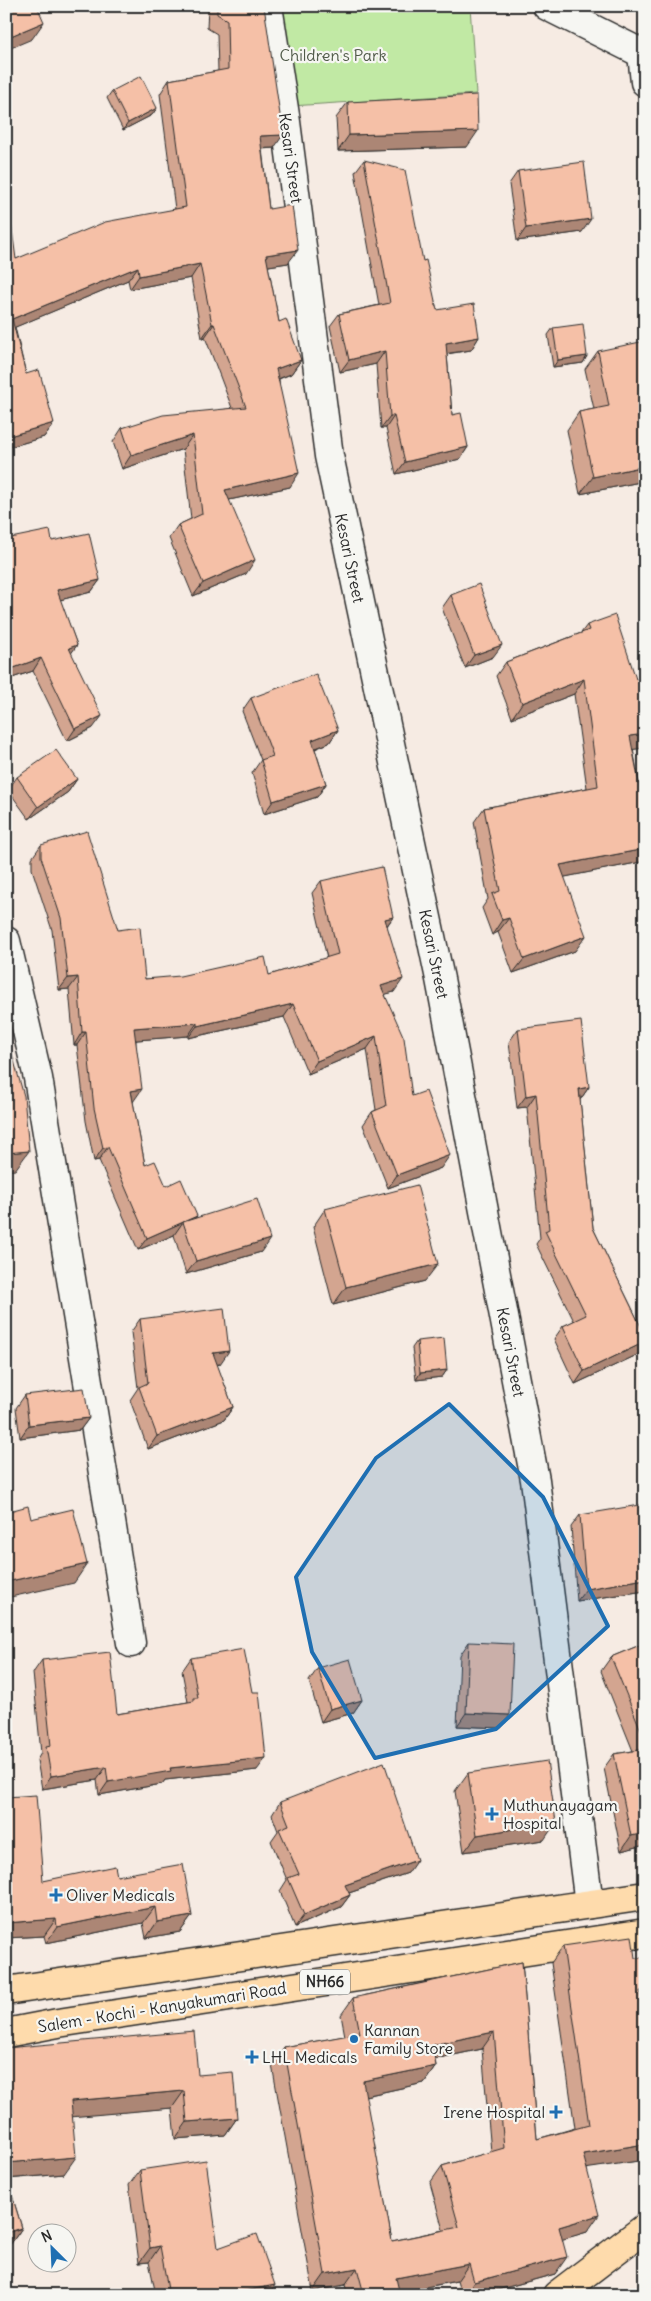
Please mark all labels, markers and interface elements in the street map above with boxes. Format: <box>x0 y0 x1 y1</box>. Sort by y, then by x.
park label: Children's Park <box>279 45 387 65</box>
street label: Kesari Street <box>275 111 307 205</box>
street label: Kesari Street <box>331 511 369 605</box>
street label: Kesari Street <box>415 907 453 1001</box>
street label: Kesari Street <box>492 1305 530 1399</box>
place label: Muthunayagam Hospital <box>503 1795 618 1833</box>
marker: Muthunayagam Hospital <box>485 1807 499 1821</box>
place label: Oliver Medicals <box>66 1885 175 1905</box>
marker: Oliver Medicals <box>50 1889 62 1901</box>
road number: NH66 <box>300 1970 350 1994</box>
street label: Salem - Kochi - Kanyakumari Road <box>36 1977 288 2037</box>
place label: Kannan Family Store <box>364 2020 453 2058</box>
marker: Kannan Family Store <box>348 2033 360 2045</box>
place label: LHL Medicals <box>262 2047 357 2067</box>
marker: LHL Medicals <box>246 2051 258 2063</box>
place label: Irene Hospital <box>443 2102 545 2122</box>
marker: Irene Hospital <box>549 2105 563 2119</box>
north arrow <box>28 2224 78 2274</box>
text: N <box>39 2226 55 2246</box>

